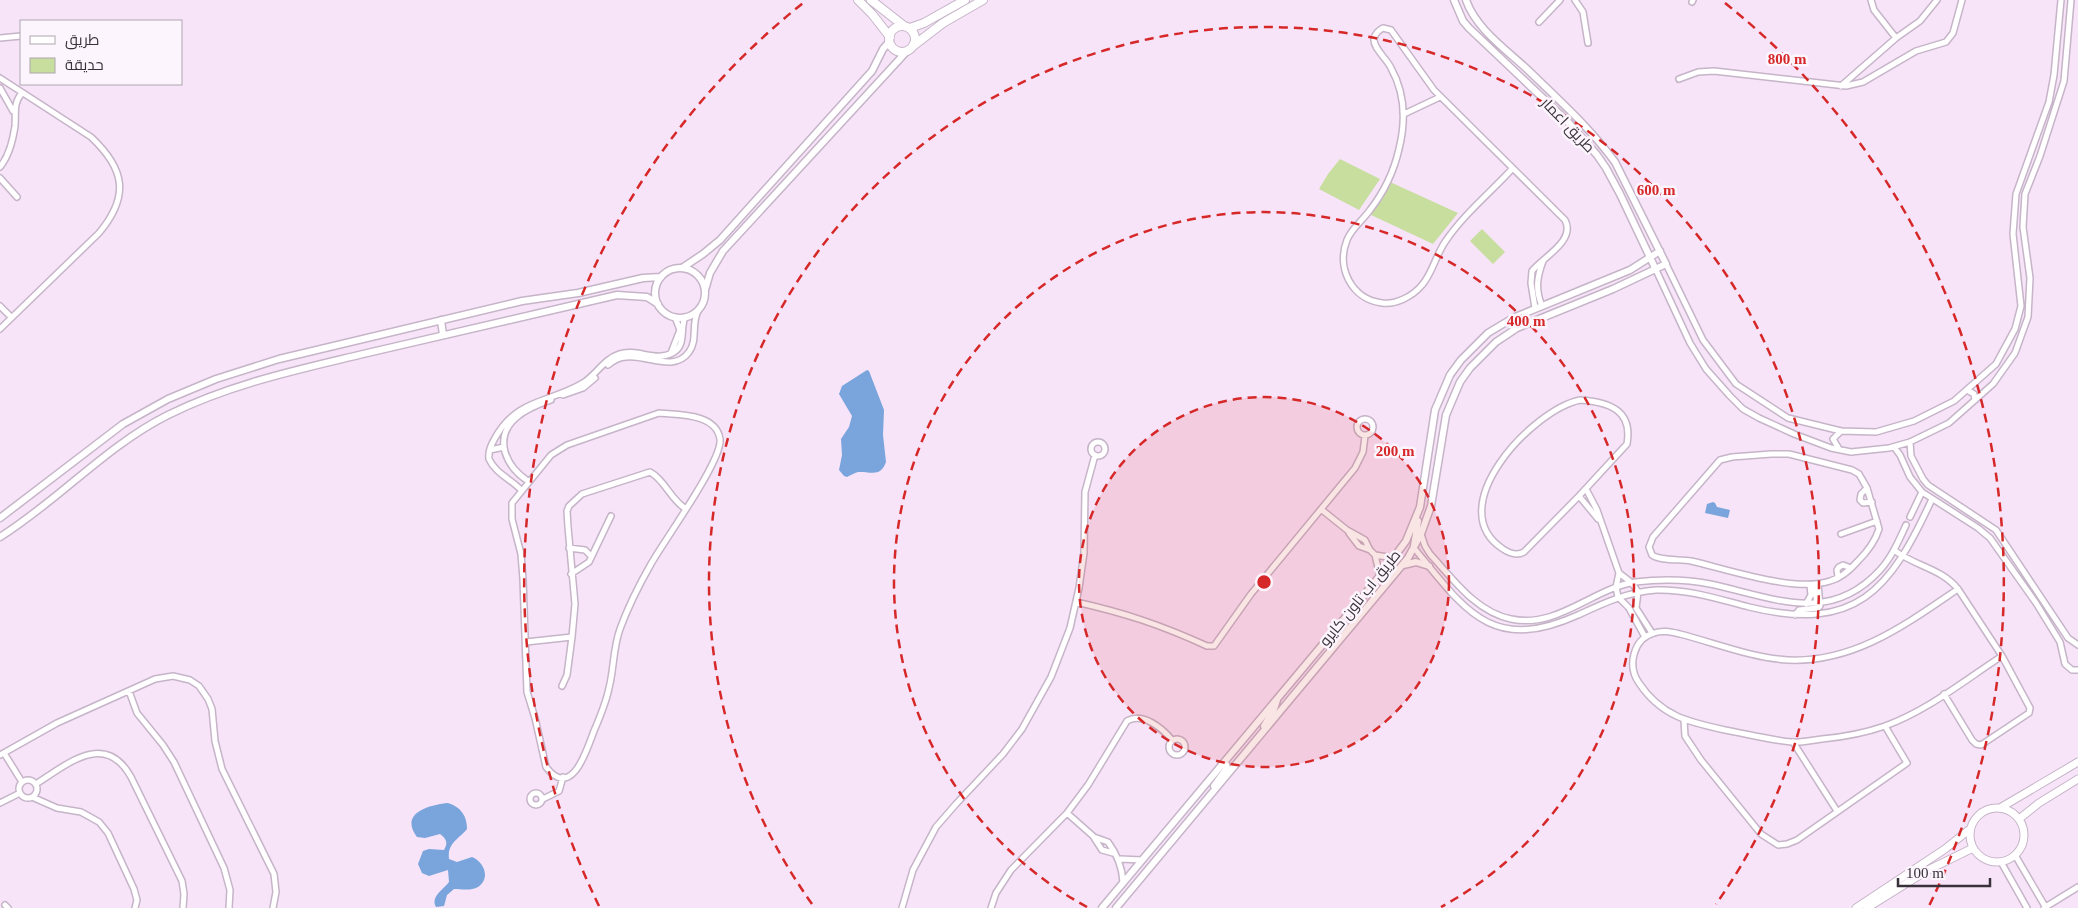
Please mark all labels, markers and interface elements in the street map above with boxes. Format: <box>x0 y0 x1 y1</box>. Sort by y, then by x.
legend <box>20 20 182 85</box>
text: طريق <box>65 32 99 50</box>
text: 800 m <box>1768 51 1807 67</box>
text: حديقة <box>65 57 104 73</box>
street label: طريق اعمار <box>1536 94 1598 157</box>
text: 600 m <box>1637 182 1676 198</box>
text: 400 m <box>1507 313 1546 329</box>
text: 200 m <box>1376 443 1415 459</box>
street label: طريق اب تاون كايرو <box>1316 547 1405 650</box>
centre of rings <box>1255 573 1273 591</box>
scale bar <box>1898 856 1990 888</box>
text: 100 m <box>1906 865 1944 881</box>

